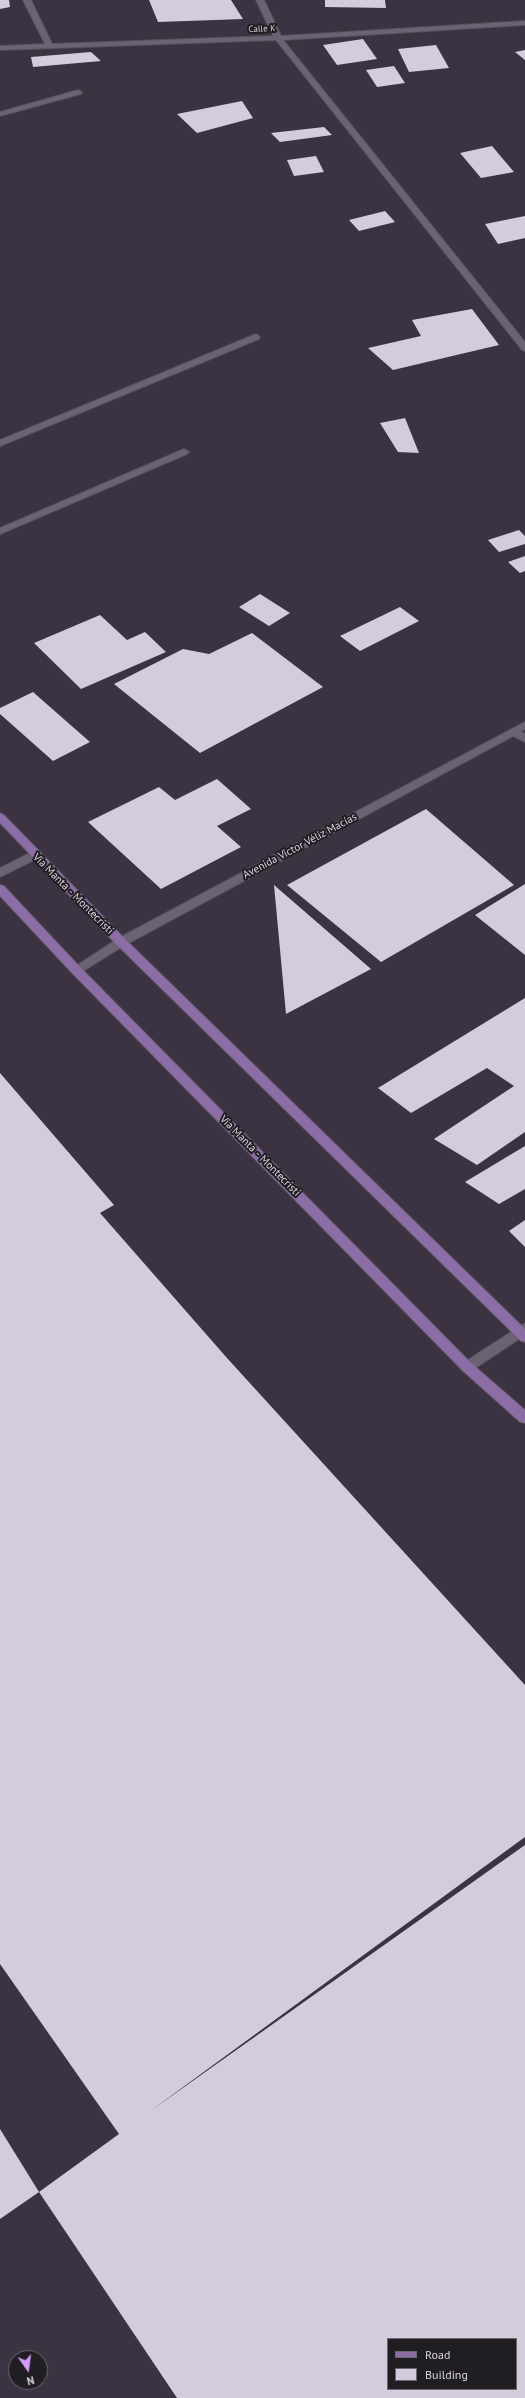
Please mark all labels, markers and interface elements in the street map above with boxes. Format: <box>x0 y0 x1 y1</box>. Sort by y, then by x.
street label: Calle K <box>248 23 276 35</box>
street label: Avenida Víctor Véliz Macías <box>241 810 359 882</box>
street label: Vía Manta - Montecristi <box>30 851 116 937</box>
street label: Vía Manta - Montecristi <box>217 1113 303 1199</box>
legend <box>387 2338 517 2390</box>
text: Road <box>425 2347 450 2362</box>
north arrow <box>8 2350 48 2390</box>
text: Building <box>425 2367 468 2382</box>
text: N <box>25 2373 36 2388</box>

